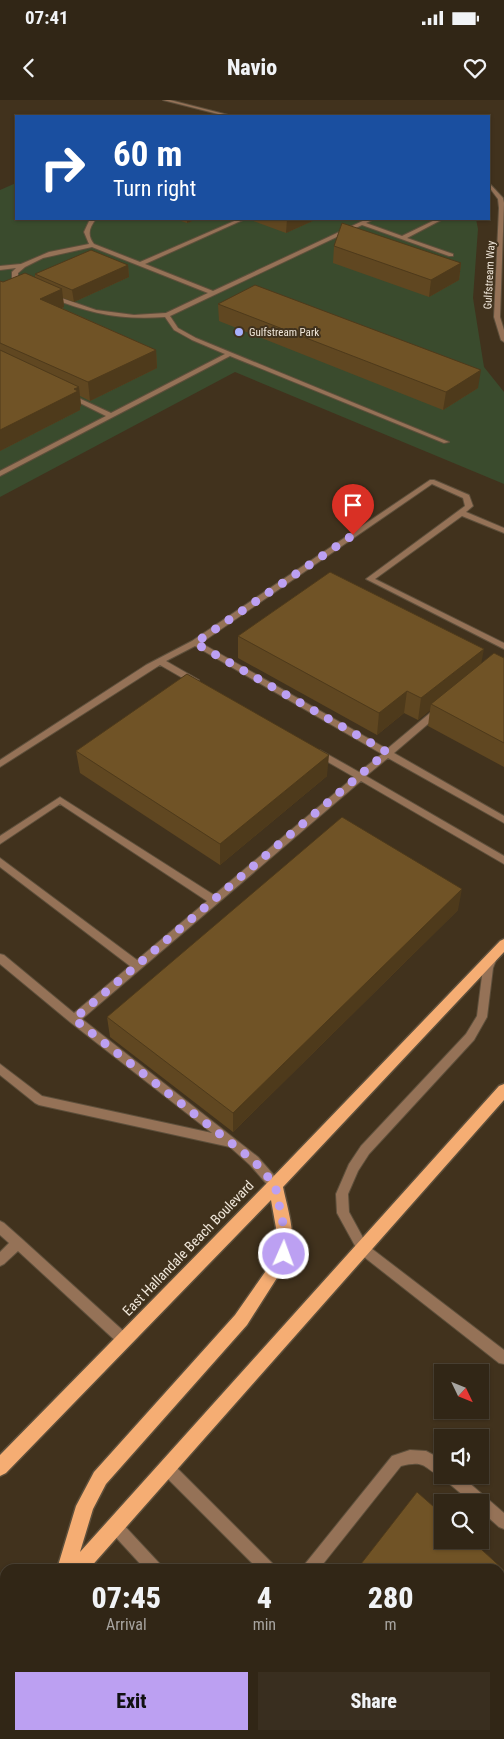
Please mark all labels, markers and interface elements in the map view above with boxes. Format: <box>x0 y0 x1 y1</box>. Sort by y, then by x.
text: 07:41 <box>25 6 69 29</box>
icon: back <box>15 54 43 82</box>
icon: heart <box>461 54 489 82</box>
text: Navio <box>227 55 277 80</box>
text: 60 m <box>113 134 182 175</box>
icon: right <box>30 135 95 200</box>
text: Turn right <box>113 176 196 201</box>
street label: Gulfstream Way <box>481 240 498 310</box>
marker: Gulfstream Park <box>233 326 245 338</box>
place label: Gulfstream Park <box>249 326 319 339</box>
pin <box>332 484 374 535</box>
icon: arrive <box>339 491 367 519</box>
street label: East Hallandale Beach Boulevard <box>119 1177 257 1319</box>
position arrow <box>257 1227 309 1279</box>
north arrow <box>434 1364 489 1419</box>
map controls <box>434 1364 489 1549</box>
button: sound <box>434 1429 489 1484</box>
button: search <box>434 1494 489 1549</box>
text: 07:45 <box>92 1580 161 1615</box>
text: 4 <box>257 1580 272 1615</box>
text: 280 <box>368 1580 413 1615</box>
text: Arrival <box>106 1615 147 1634</box>
text: min <box>253 1615 276 1634</box>
text: m <box>385 1615 397 1634</box>
button: Exit <box>15 1672 248 1730</box>
button: Share <box>258 1672 490 1730</box>

